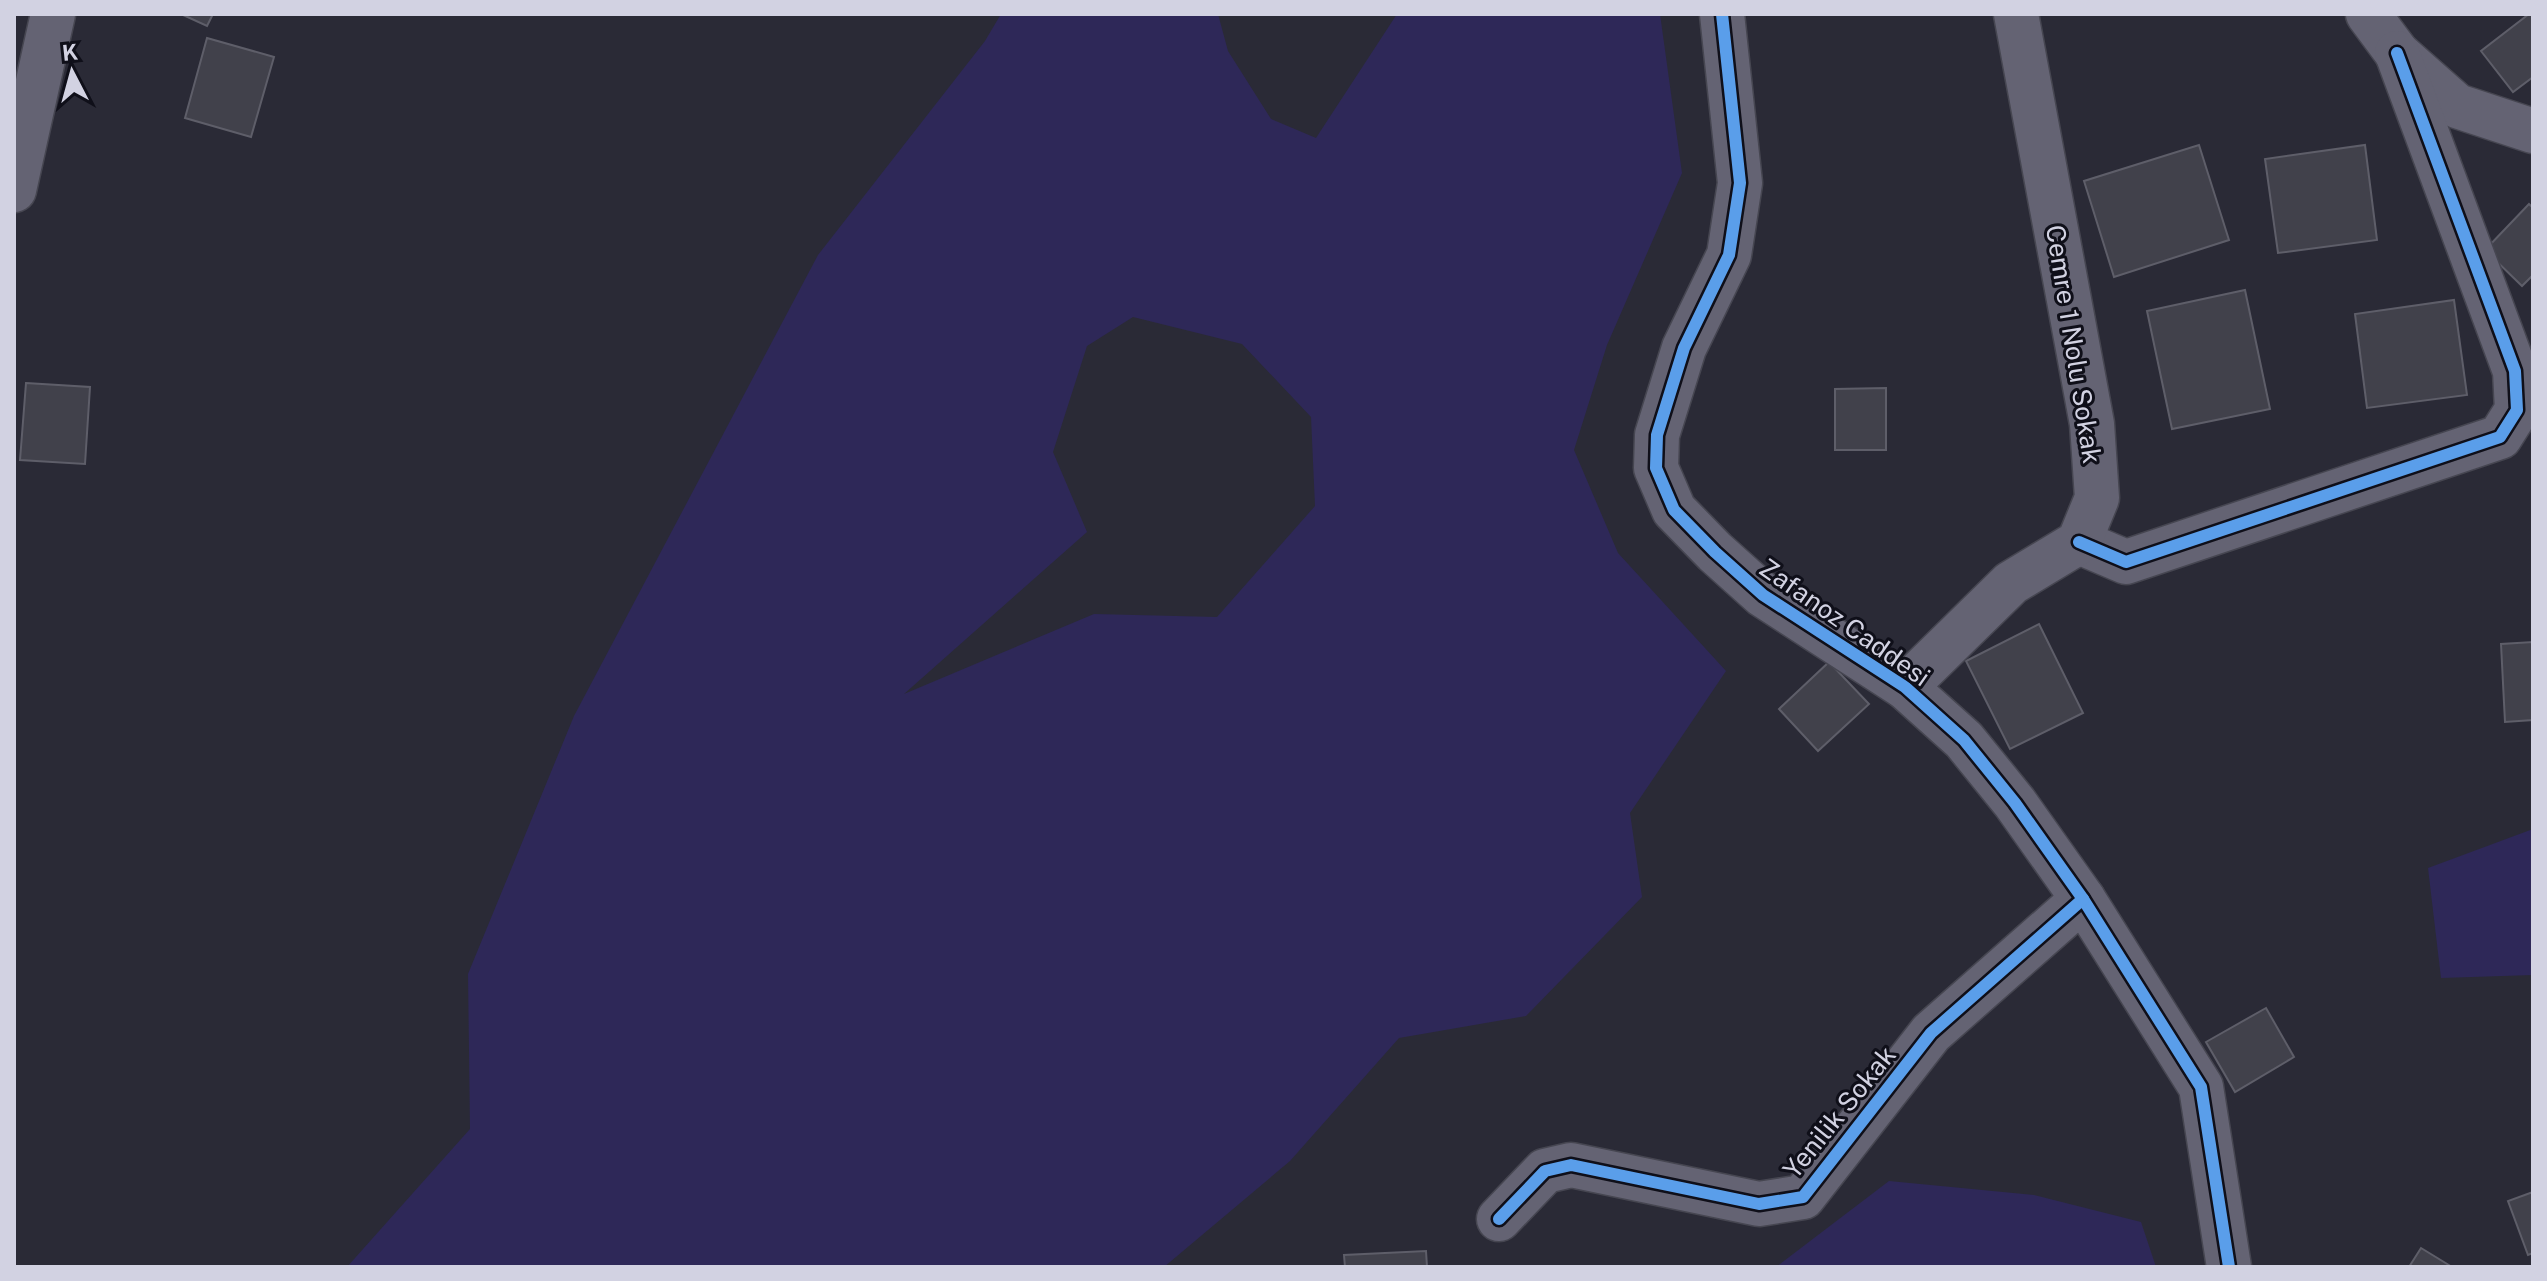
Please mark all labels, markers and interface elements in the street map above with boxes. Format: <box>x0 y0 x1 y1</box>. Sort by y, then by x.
north arrow <box>32 32 112 112</box>
text: K <box>61 38 79 66</box>
street label: Cemre 1 Nolu Sokak <box>2040 222 2108 466</box>
street label: Zafanoz Caddesi <box>1754 552 1936 692</box>
street label: Yenilik Sokak <box>1776 1040 1902 1184</box>

